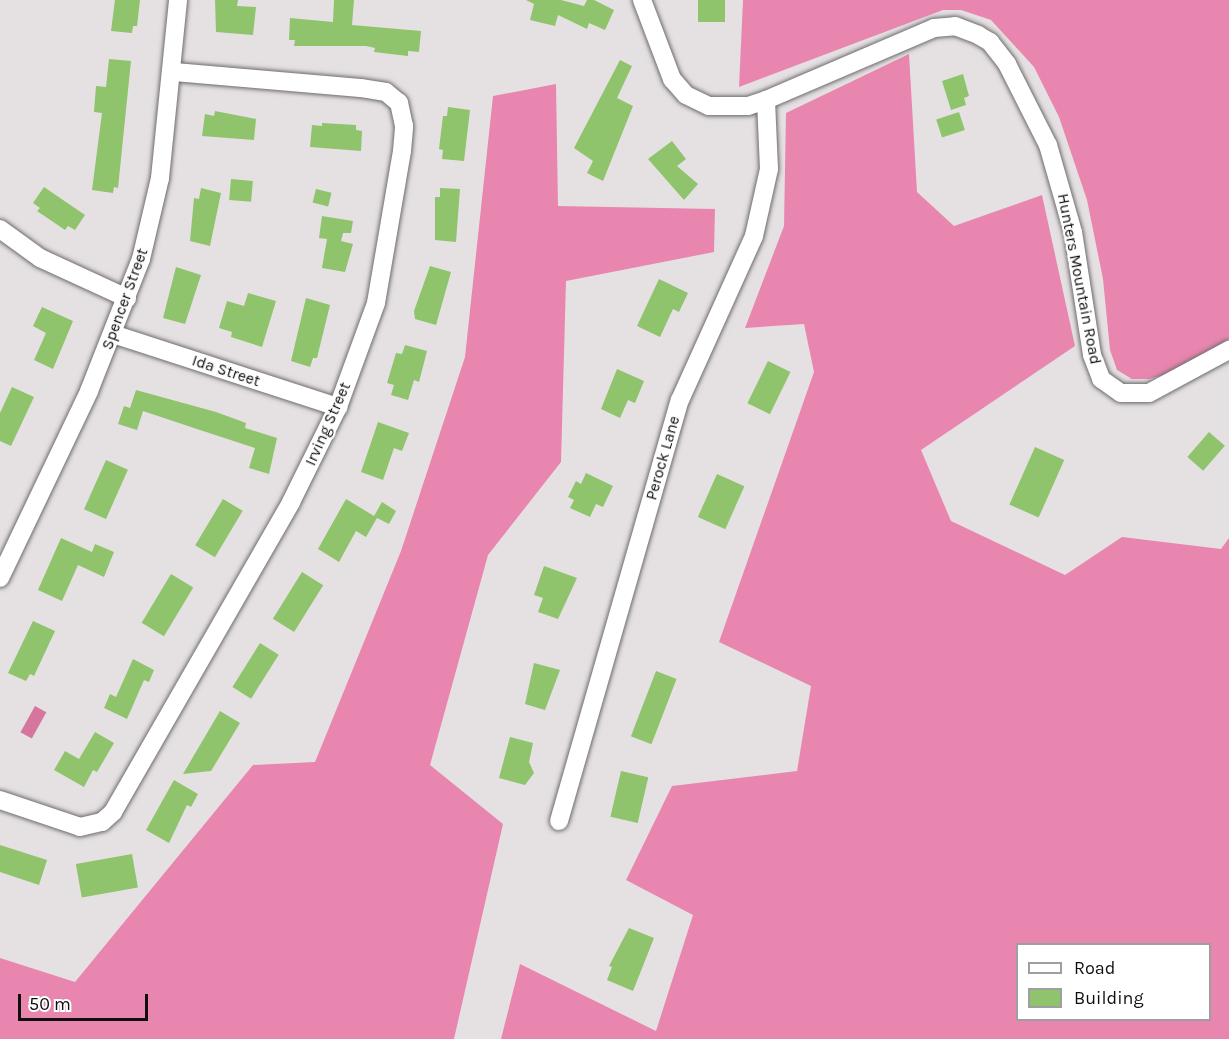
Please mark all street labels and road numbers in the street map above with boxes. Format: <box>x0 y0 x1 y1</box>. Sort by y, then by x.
street label: Hunters Mountain Road <box>1053 192 1105 366</box>
street label: Spencer Street <box>98 246 152 352</box>
street label: Ida Street <box>190 351 262 391</box>
street label: Irving Street <box>301 379 355 469</box>
street label: Perock Lane <box>642 414 684 502</box>

